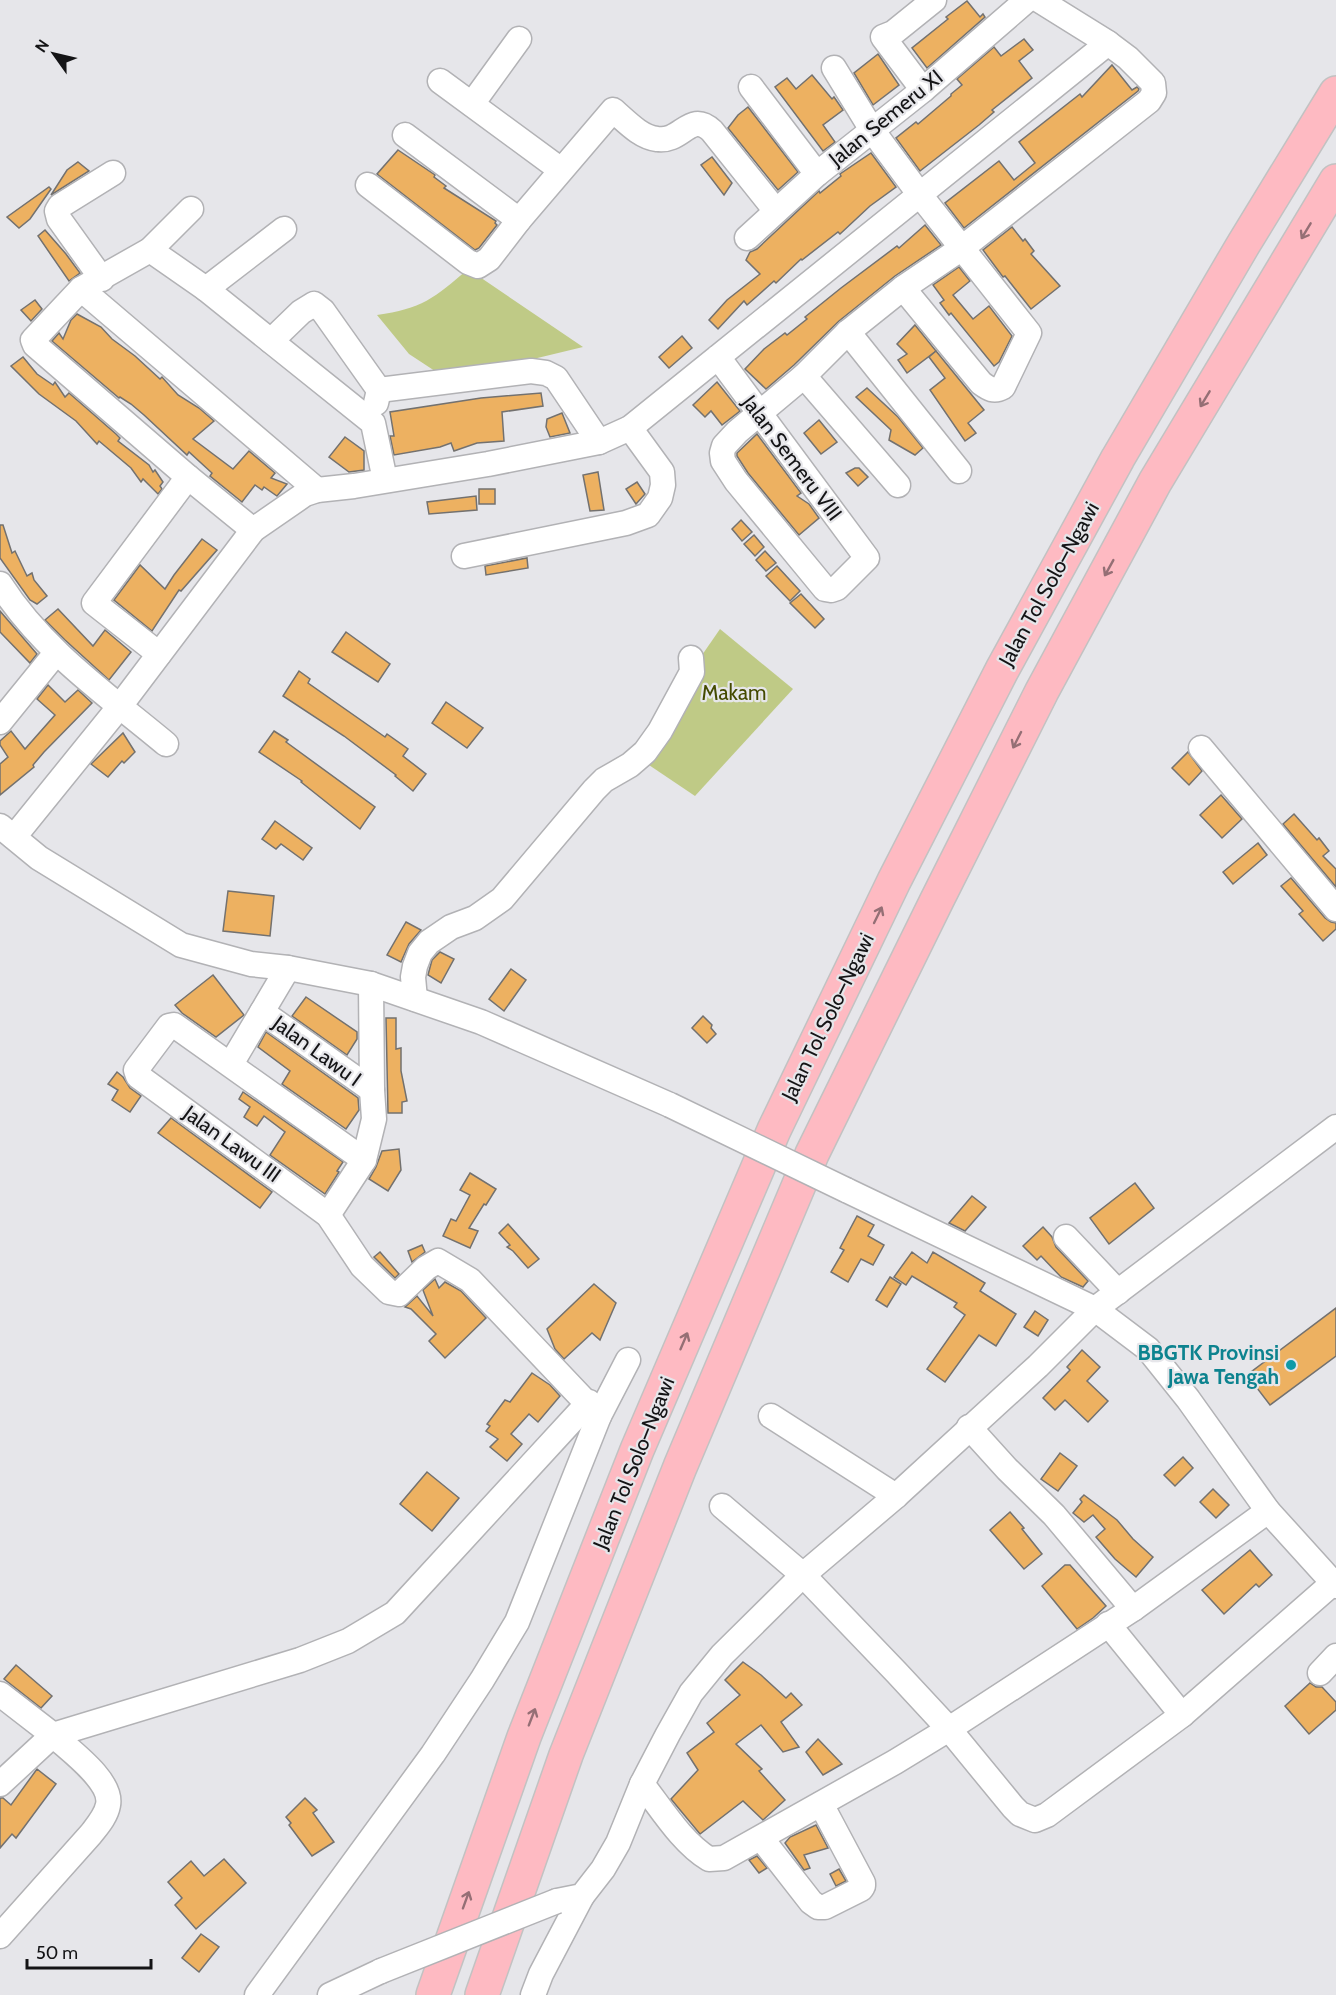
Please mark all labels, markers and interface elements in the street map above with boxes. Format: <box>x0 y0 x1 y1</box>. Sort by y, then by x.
north arrow <box>24 24 84 84</box>
text: N <box>31 36 53 56</box>
street label: Jalan Semeru XI <box>823 64 948 172</box>
one-way arrow <box>1299 222 1311 239</box>
street label: Jalan Semeru VIII <box>737 389 848 525</box>
one-way arrow <box>1199 390 1211 407</box>
street label: Jalan Tol Solo–Ngawi <box>993 497 1104 671</box>
one-way arrow <box>1103 559 1115 576</box>
park label: Makam <box>702 680 766 705</box>
one-way arrow <box>1011 731 1022 749</box>
one-way arrow <box>872 907 884 925</box>
street label: Jalan Tol Solo–Ngawi <box>776 929 879 1106</box>
street label: Jalan Lawu I <box>267 1010 366 1091</box>
street label: Jalan Lawu III <box>178 1099 286 1187</box>
one-way arrow <box>679 1332 690 1351</box>
place label: BBGTK Provinsi Jawa Tengah <box>1137 1340 1279 1389</box>
marker: BBGTK Provinsi Jawa Tengah <box>1284 1358 1298 1372</box>
street label: Jalan Tol Solo–Ngawi <box>587 1373 680 1554</box>
one-way arrow <box>527 1708 538 1726</box>
one-way arrow <box>462 1891 473 1910</box>
scale bar <box>27 1932 152 1970</box>
text: 50 m <box>36 1942 78 1964</box>

